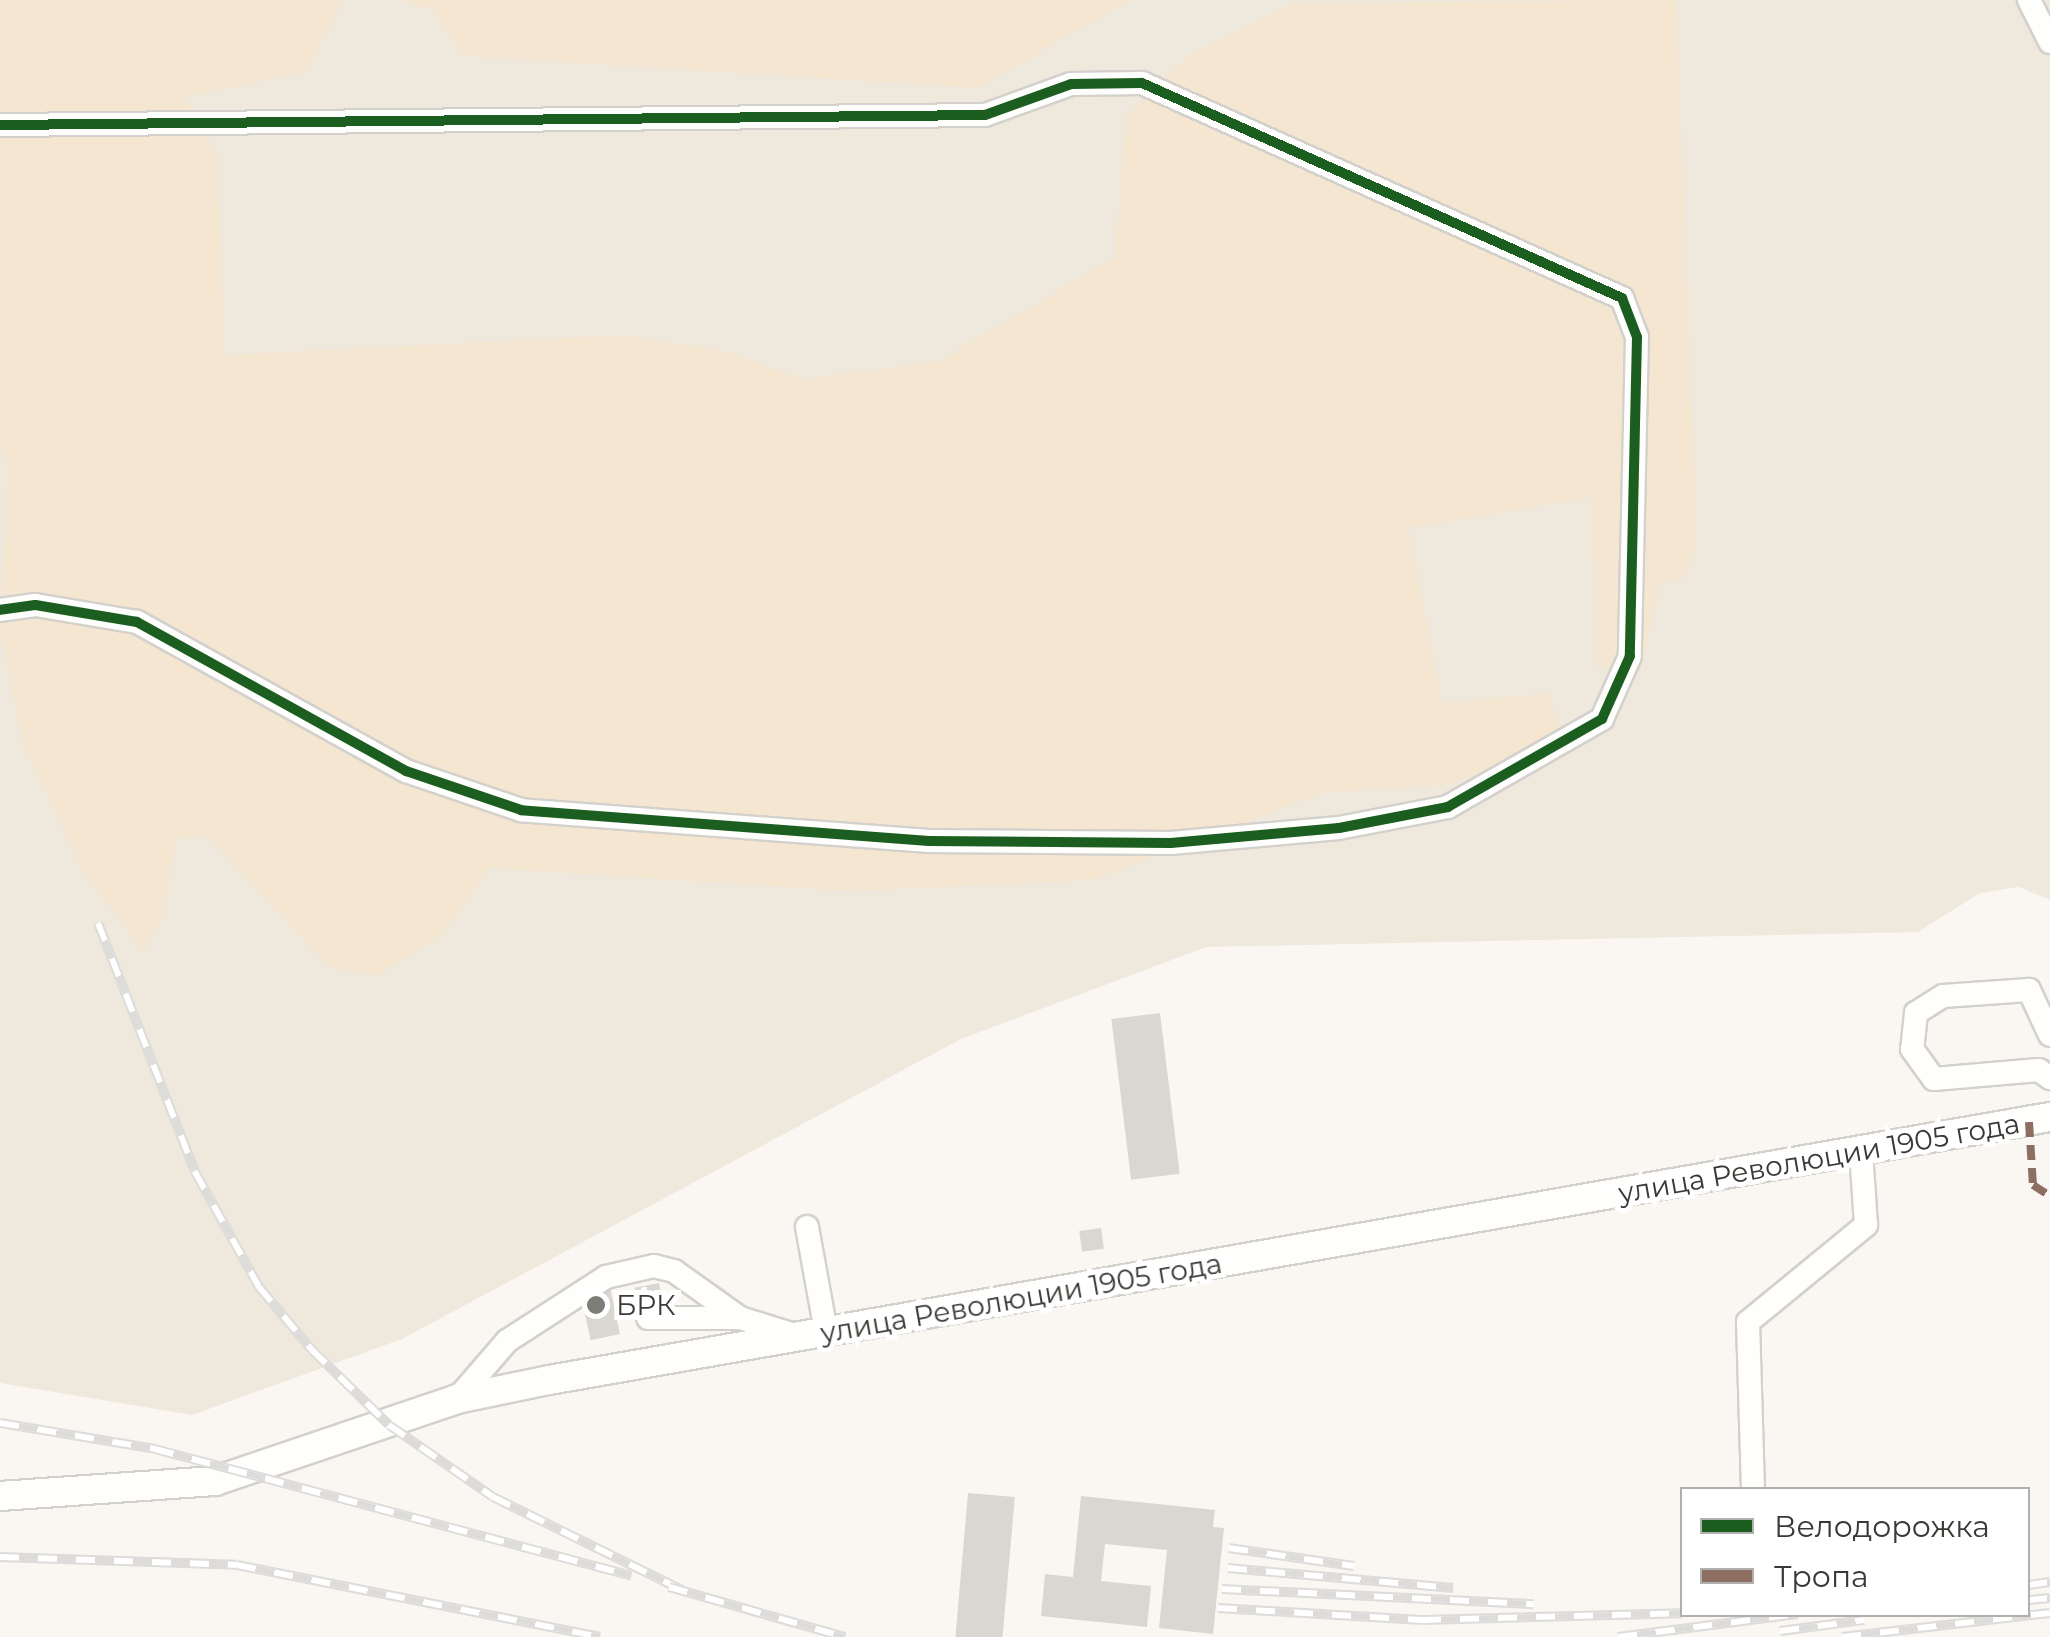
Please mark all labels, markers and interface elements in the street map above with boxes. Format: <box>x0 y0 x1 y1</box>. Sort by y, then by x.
street label: улица Революции 1905 года <box>1616 1106 2022 1210</box>
street label: улица Революции 1905 года <box>818 1246 1224 1350</box>
place label: БРК <box>616 1288 676 1322</box>
marker: БРК <box>585 1294 607 1316</box>
legend <box>1680 1487 2030 1617</box>
text: Велодорожка <box>1774 1508 1990 1545</box>
text: Тропа <box>1774 1558 1869 1595</box>

